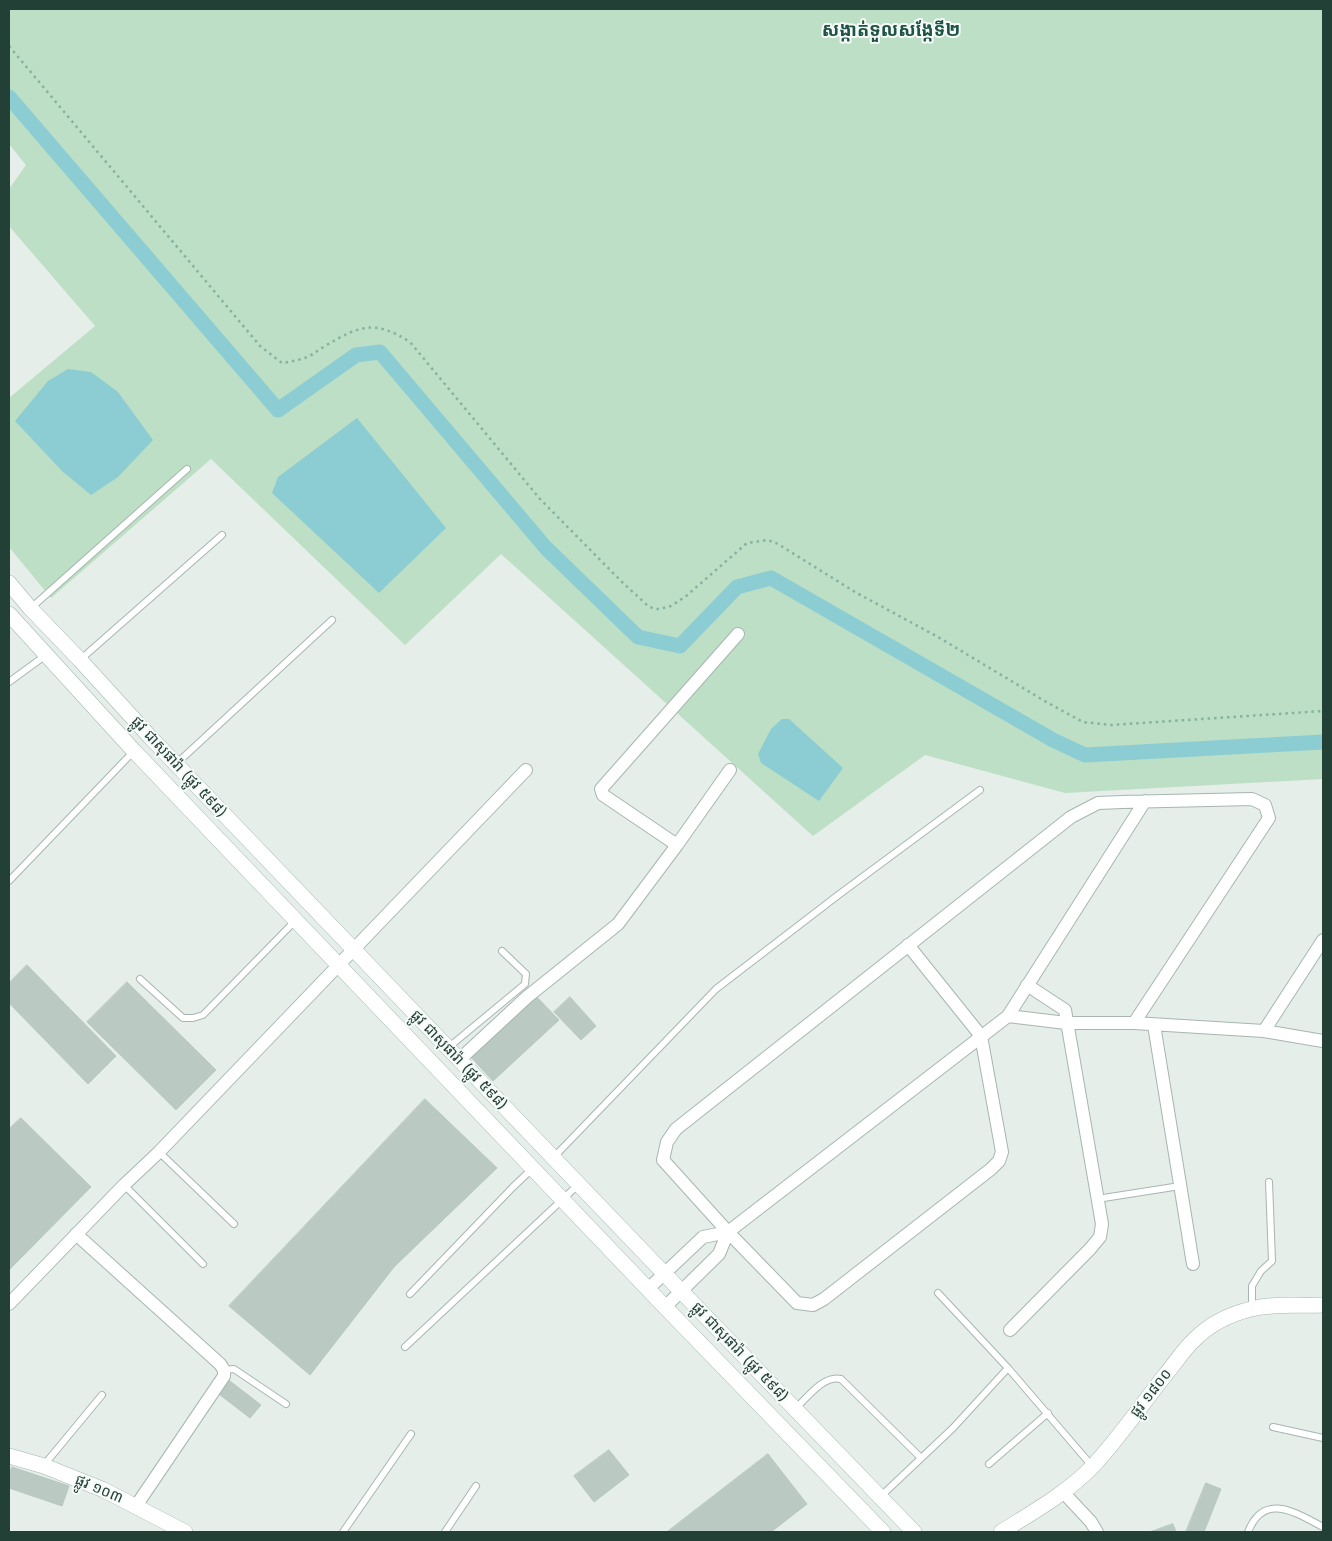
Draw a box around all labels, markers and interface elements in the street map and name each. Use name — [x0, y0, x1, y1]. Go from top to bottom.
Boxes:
district label: សង្កាត់ទួលសង្កែទី២ — [822, 20, 960, 42]
street label: ផ្លូវ ជាសុផារ៉ា (ផ្លូវ ៥៩៨) — [127, 713, 231, 821]
street label: ផ្លូវ ជាសុផារ៉ា (ផ្លូវ ៥៩៨) — [407, 1006, 511, 1114]
street label: ផ្លូវ ជាសុផារ៉ា (ផ្លូវ ៥៩៨) — [688, 1298, 792, 1406]
street label: ផ្លូវ ១៨០០ — [1126, 1365, 1176, 1421]
street label: ផ្លូវ ១០៣ — [72, 1471, 126, 1507]

